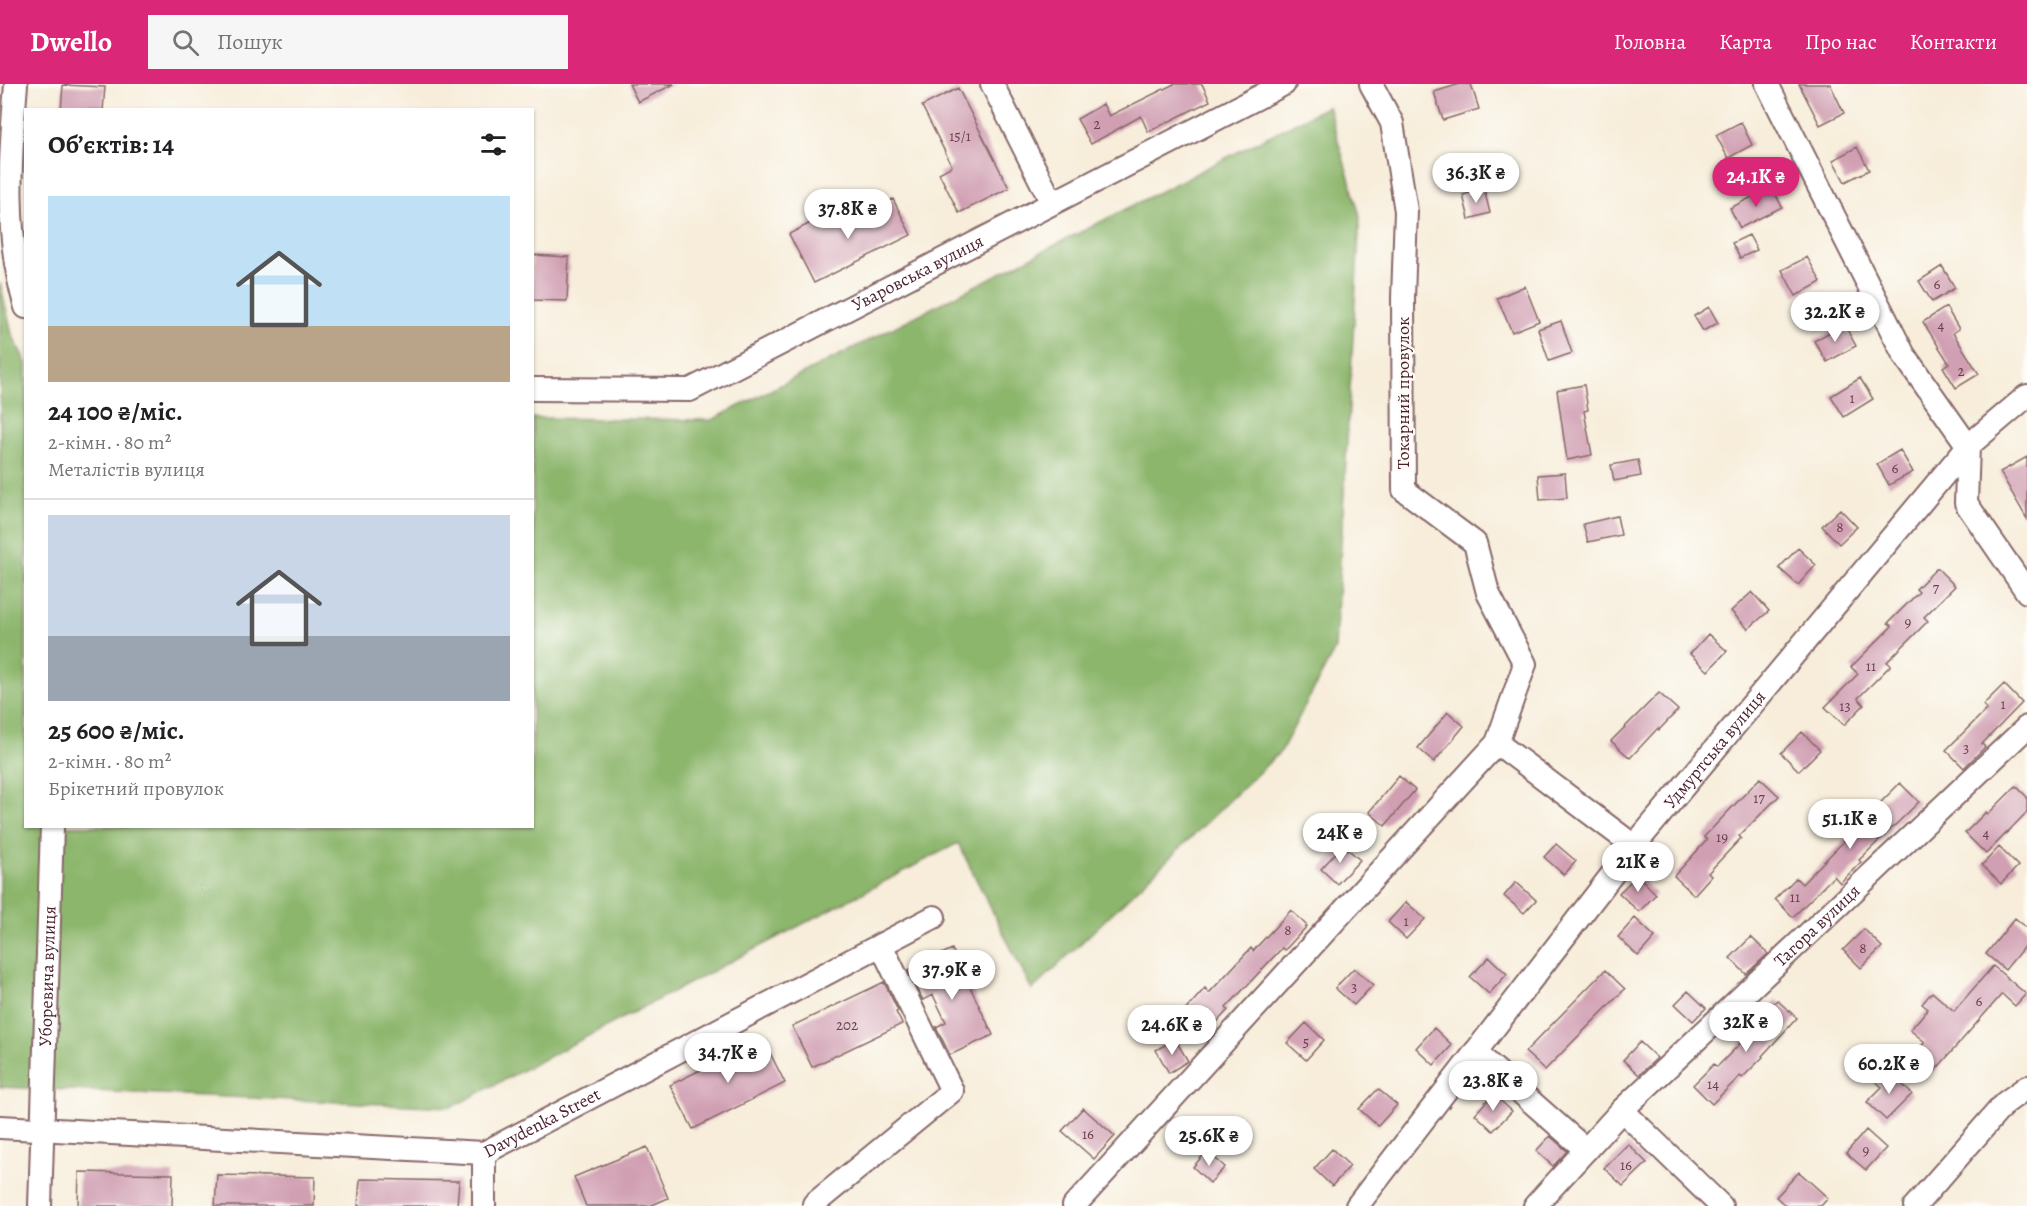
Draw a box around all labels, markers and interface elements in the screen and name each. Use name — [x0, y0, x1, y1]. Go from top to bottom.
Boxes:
search box — [148, 15, 568, 69]
text: Dwello — [30, 23, 112, 61]
icon: search — [169, 26, 202, 59]
text: Пошук — [217, 27, 283, 57]
text: Головна — [1614, 28, 1686, 56]
text: Карта — [1719, 28, 1772, 56]
text: Про нас — [1805, 28, 1877, 56]
text: Контакти — [1910, 28, 1997, 56]
house number: 2 — [1093, 114, 1101, 134]
house number: 15/1 — [949, 126, 971, 146]
text: Об’єктів: 14 — [48, 127, 174, 162]
icon: filters — [477, 128, 510, 161]
pin: 36.3K ₴ — [1421, 153, 1531, 204]
pin: 24.1K ₴ — [1701, 157, 1811, 208]
text: 36.3K ₴ — [1446, 159, 1506, 186]
text: 24.1K ₴ — [1726, 163, 1786, 190]
pin: 37.8K ₴ — [793, 189, 903, 240]
text: 37.8K ₴ — [818, 195, 878, 222]
street label: Уваровська вулиця — [848, 229, 988, 317]
icon: home — [225, 235, 333, 343]
house number: 6 — [1934, 274, 1941, 294]
pin: 32.2K ₴ — [1780, 292, 1890, 343]
text: 32.2K ₴ — [1805, 298, 1865, 325]
house number: 4 — [1938, 315, 1945, 335]
street label: Токарний провулок — [1391, 317, 1415, 469]
house number: 2 — [1957, 361, 1965, 381]
house number: 1 — [1849, 388, 1855, 408]
text: 24 100 ₴/міс. — [48, 394, 183, 429]
text: 2-кімн. · 80 m² — [48, 429, 171, 456]
text: Металістів вулиця — [48, 456, 205, 483]
house number: 6 — [1892, 458, 1899, 478]
house number: 8 — [1836, 517, 1844, 537]
icon: home — [225, 554, 333, 662]
house number: 7 — [1933, 578, 1940, 598]
house number: 9 — [1905, 612, 1912, 632]
house number: 11 — [1866, 656, 1876, 676]
street label: Удмуртська вулиця — [1658, 685, 1771, 814]
house number: 1 — [2000, 694, 2006, 714]
house number: 13 — [1839, 696, 1851, 716]
text: 25 600 ₴/міс. — [48, 713, 185, 748]
house number: 3 — [1963, 738, 1969, 758]
text: 2-кімн. · 80 m² — [48, 748, 171, 775]
text: Брiкетний провулок — [48, 775, 224, 802]
house number: 17 — [1753, 788, 1765, 808]
pin: 51.1K ₴ — [1795, 799, 1905, 850]
text: 51.1K ₴ — [1822, 805, 1878, 832]
pin: 24K ₴ — [1298, 813, 1382, 864]
text: 24K ₴ — [1317, 819, 1363, 846]
house number: 4 — [1983, 823, 1990, 843]
house number: 19 — [1716, 827, 1728, 847]
pin: 21K ₴ — [1596, 842, 1680, 893]
text: 21K ₴ — [1616, 848, 1660, 875]
street label: Тагора вулиця — [1769, 879, 1865, 972]
house number: 11 — [1790, 887, 1800, 907]
street label: Уборевича вулиця — [33, 905, 61, 1047]
house number: 1 — [1403, 911, 1409, 931]
house number: 8 — [1284, 920, 1292, 940]
house number: 8 — [1859, 938, 1867, 958]
pin: 37.9K ₴ — [897, 950, 1007, 1001]
text: 37.9K ₴ — [922, 956, 982, 983]
house number: 3 — [1351, 977, 1357, 997]
house number: 6 — [1976, 991, 1983, 1011]
pin: 32K ₴ — [1704, 1002, 1788, 1053]
pin: 24.6K ₴ — [1117, 1005, 1227, 1056]
text: 32K ₴ — [1723, 1008, 1769, 1035]
text: 24.6K ₴ — [1141, 1011, 1203, 1038]
house number: 202 — [836, 1015, 858, 1035]
house number: 5 — [1303, 1032, 1309, 1052]
pin: 34.7K ₴ — [673, 1033, 783, 1084]
text: 34.7K ₴ — [698, 1039, 758, 1066]
pin: 60.2K ₴ — [1834, 1044, 1944, 1095]
text: 60.2K ₴ — [1858, 1050, 1920, 1077]
pin: 23.8K ₴ — [1438, 1061, 1548, 1112]
text: 23.8K ₴ — [1463, 1067, 1523, 1094]
house number: 14 — [1707, 1074, 1719, 1094]
street label: Davydenka Street — [479, 1082, 605, 1163]
pin: 25.6K ₴ — [1154, 1116, 1264, 1167]
text: 25.6K ₴ — [1179, 1122, 1239, 1149]
house number: 16 — [1082, 1124, 1094, 1144]
house number: 9 — [1863, 1140, 1870, 1160]
house number: 16 — [1620, 1155, 1632, 1175]

